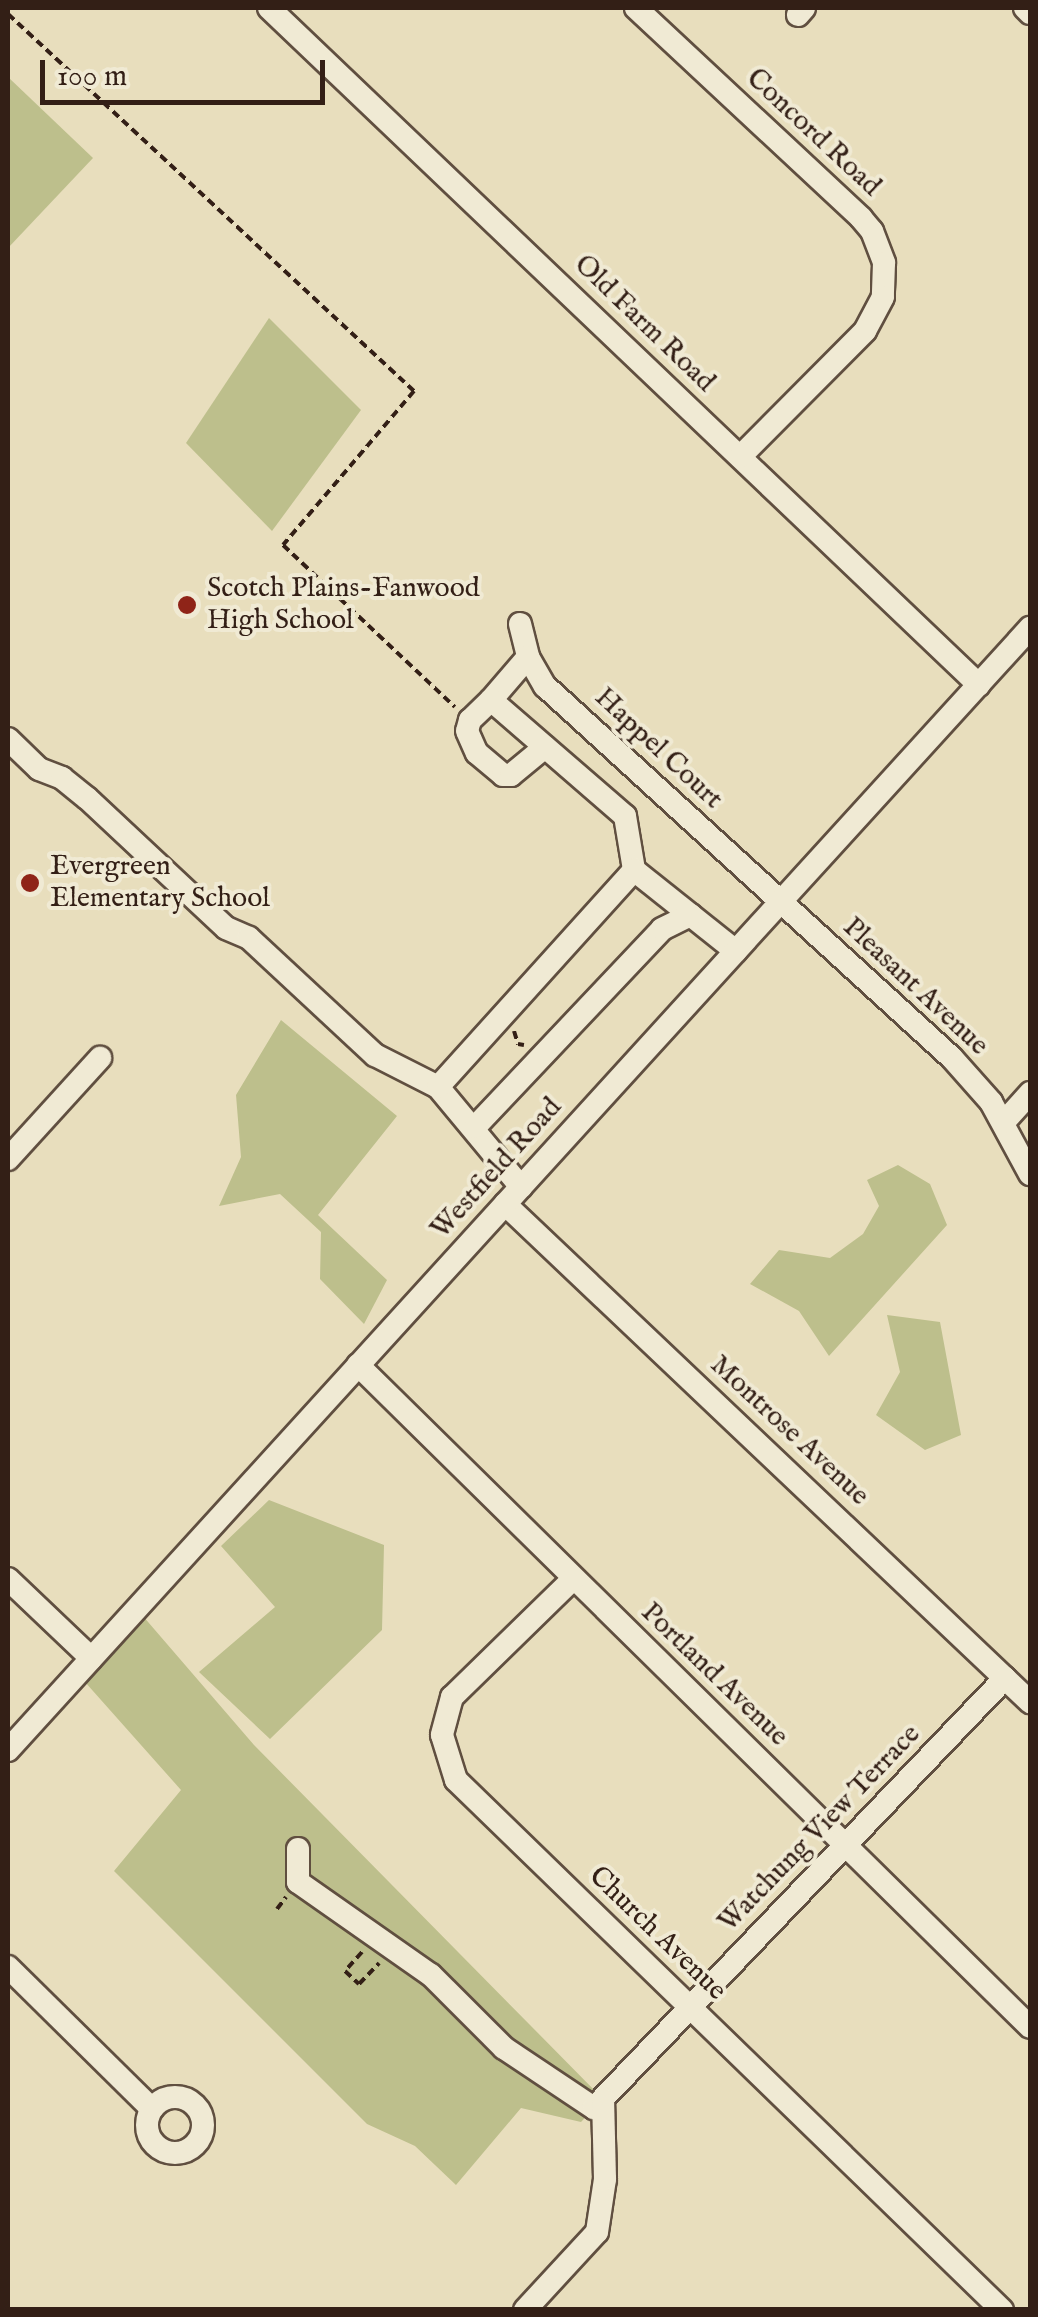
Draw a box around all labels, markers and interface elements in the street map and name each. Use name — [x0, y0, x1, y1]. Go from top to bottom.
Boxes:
scale bar — [45, 40, 330, 102]
text: 100 m — [57, 58, 127, 96]
street label: Concord Road — [739, 62, 887, 204]
street label: Old Farm Road — [567, 249, 721, 399]
place label: Scotch Plains-Fanwood High School — [207, 572, 480, 638]
marker: Scotch Plains-Fanwood High School — [176, 594, 198, 616]
street label: Happel Court — [587, 681, 729, 817]
place label: Evergreen Elementary School — [50, 850, 270, 916]
marker: Evergreen Elementary School — [19, 872, 41, 894]
street label: Pleasant Avenue — [835, 911, 995, 1063]
street label: Westfield Road — [425, 1091, 569, 1247]
street label: Montrose Avenue — [703, 1349, 875, 1513]
street label: Portland Avenue — [633, 1596, 795, 1754]
street label: Watchung View Terrace — [712, 1718, 928, 1940]
street label: Church Avenue — [581, 1860, 733, 2008]

